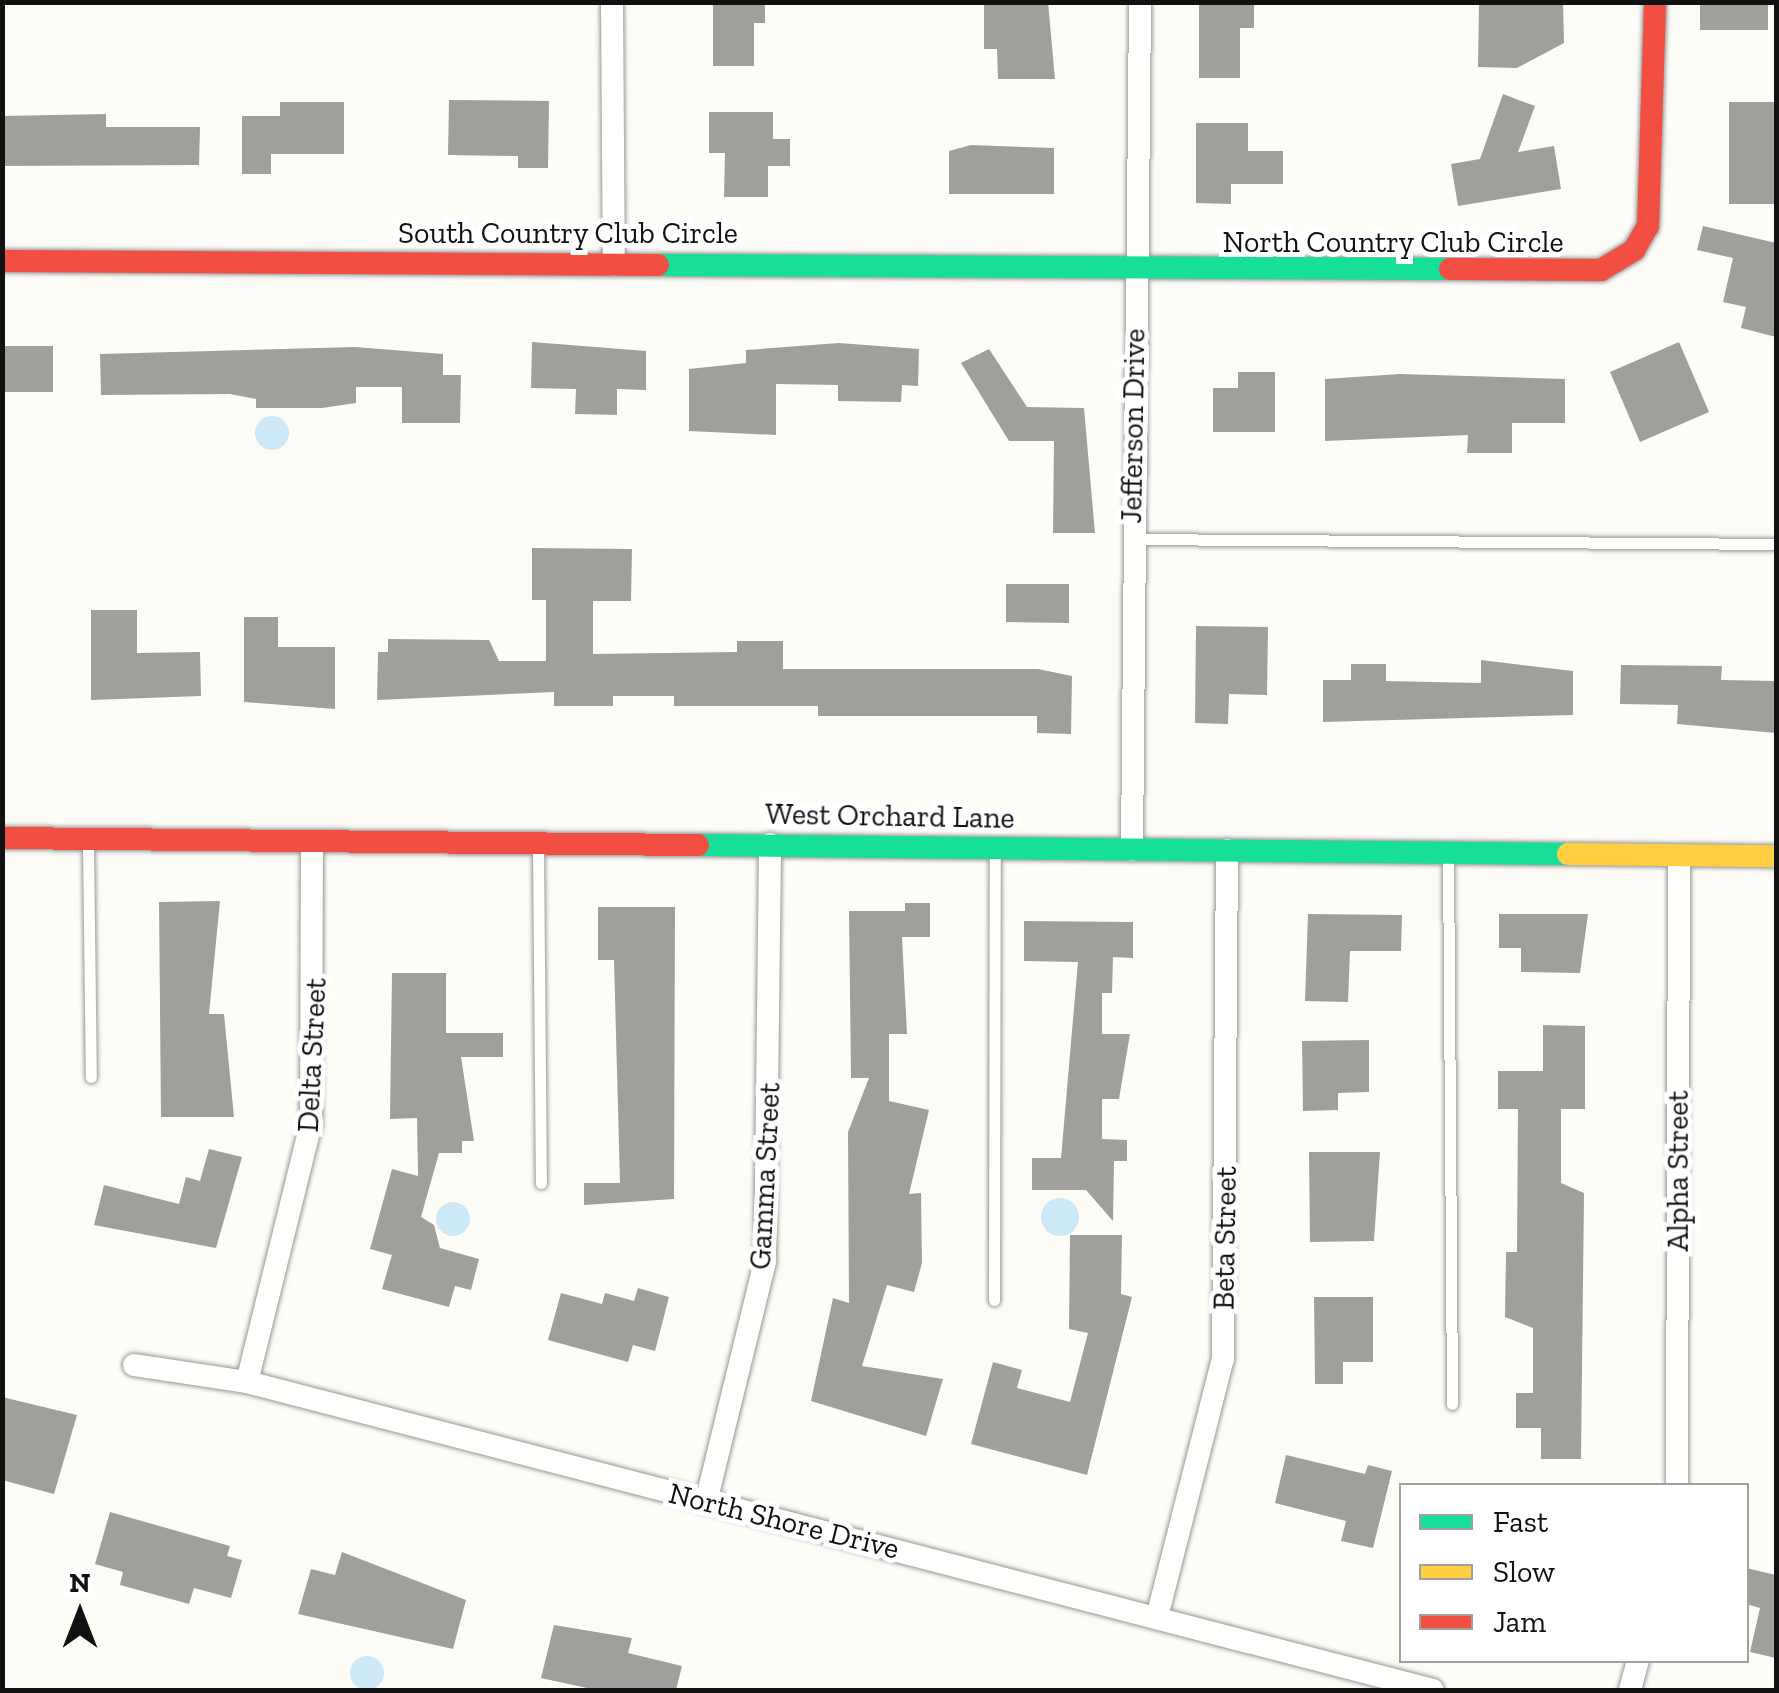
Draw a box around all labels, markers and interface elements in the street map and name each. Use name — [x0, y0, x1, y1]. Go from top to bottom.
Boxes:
street label: South Country Club Circle — [398, 215, 738, 251]
street label: North Country Club Circle — [1222, 224, 1564, 260]
street label: Jefferson Drive — [1113, 328, 1153, 524]
street label: West Orchard Lane — [765, 796, 1015, 836]
street label: Delta Street — [290, 977, 334, 1133]
street label: Gamma Street — [742, 1082, 788, 1270]
street label: Alpha Street — [1660, 1090, 1696, 1252]
street label: Beta Street — [1206, 1166, 1244, 1310]
street label: North Shore Drive — [665, 1475, 903, 1567]
legend — [1399, 1483, 1749, 1663]
text: Fast — [1493, 1504, 1548, 1540]
text: Slow — [1493, 1554, 1555, 1590]
north arrow — [30, 1563, 130, 1663]
text: N — [69, 1566, 91, 1599]
text: Jam — [1493, 1604, 1546, 1640]

